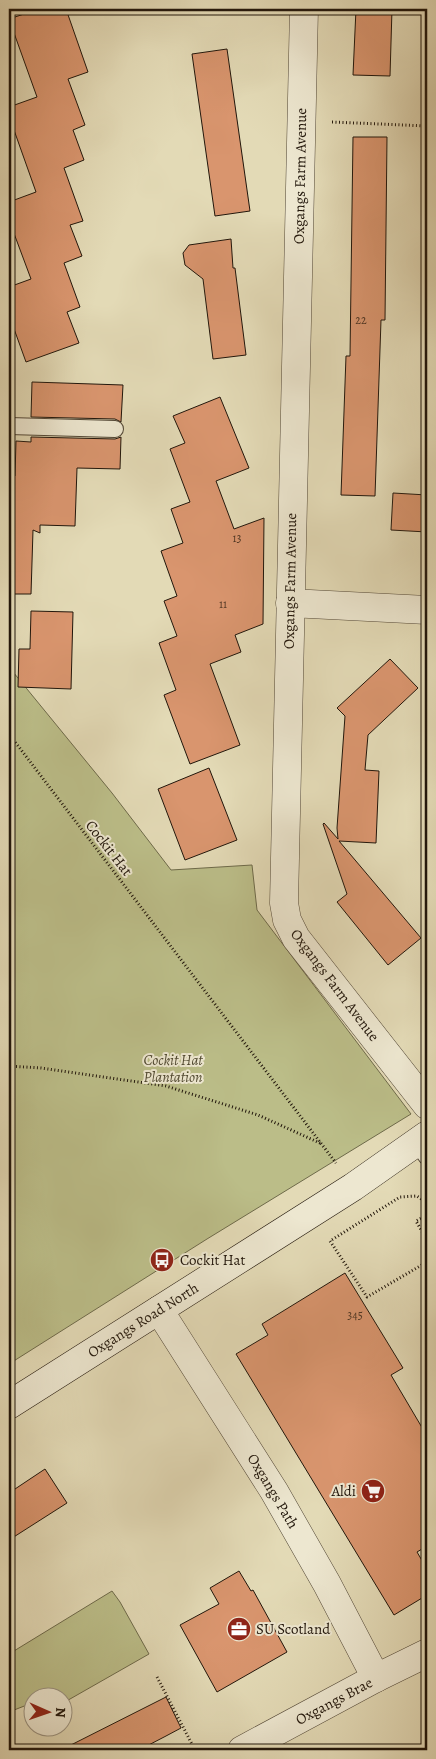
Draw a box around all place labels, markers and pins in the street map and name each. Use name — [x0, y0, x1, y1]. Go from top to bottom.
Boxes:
bus stop icon: Cockit Hat — [149, 1247, 175, 1273]
place label: Cockit Hat — [180, 1250, 246, 1270]
supermarket icon: Aldi — [360, 1478, 386, 1504]
place label: Aldi — [331, 1481, 356, 1501]
office icon: SU Scotland — [226, 1616, 252, 1642]
place label: SU Scotland — [256, 1619, 331, 1639]

